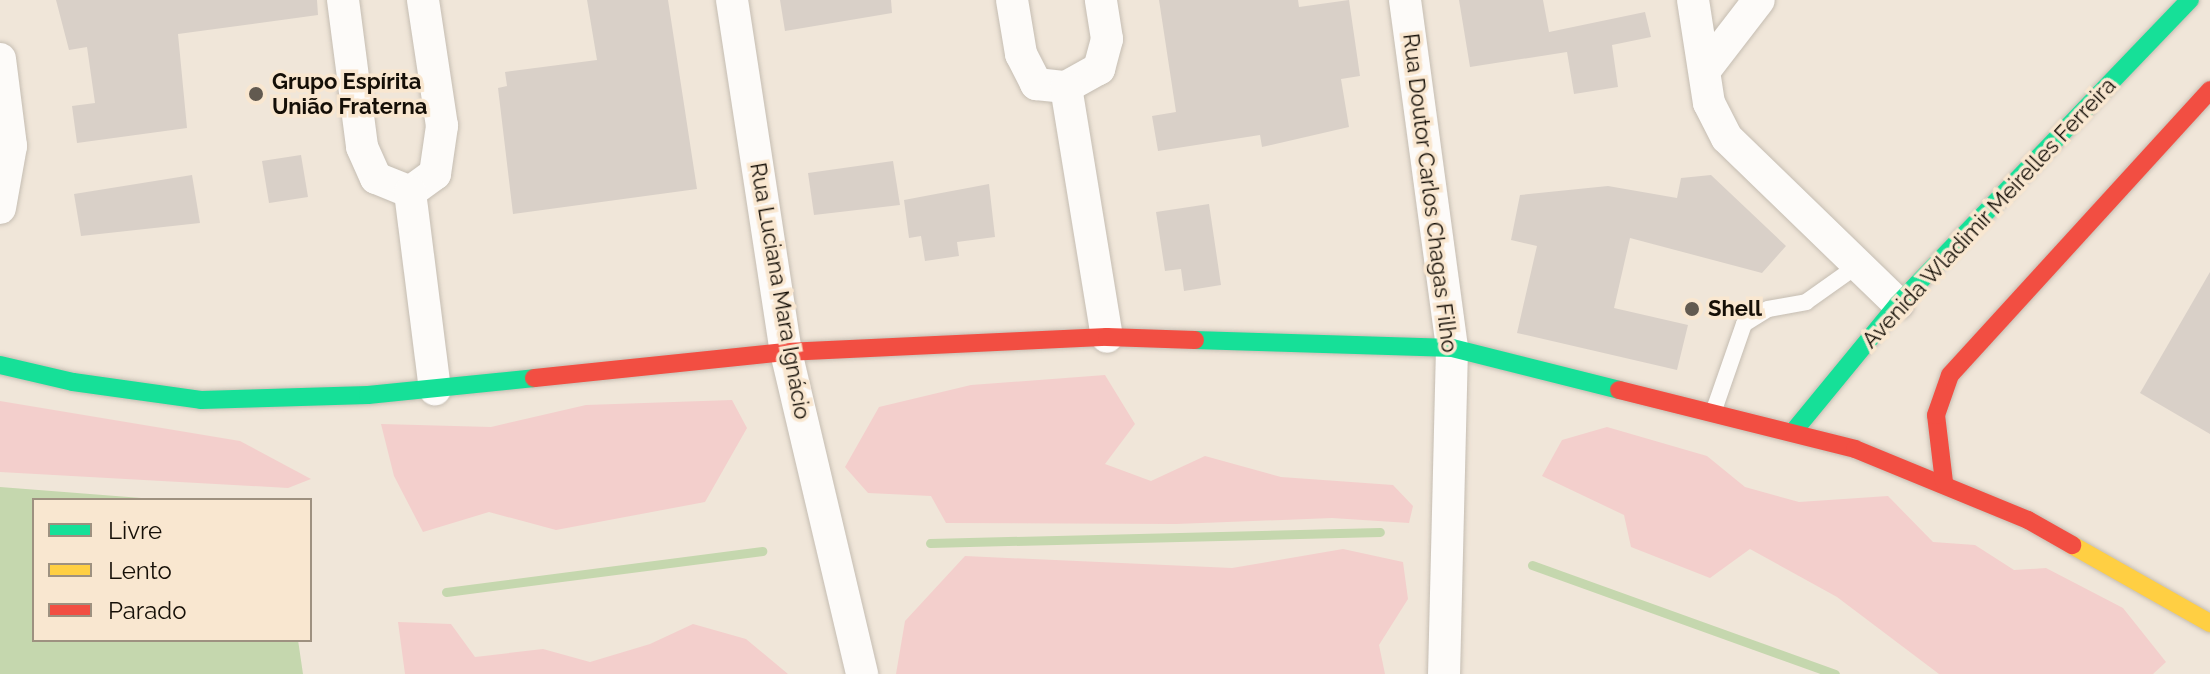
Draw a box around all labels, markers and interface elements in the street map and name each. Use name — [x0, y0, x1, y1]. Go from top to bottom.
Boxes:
street label: Rua Doutor Carlos Chagas Filho — [1397, 32, 1463, 354]
place label: Grupo Espírita União Fraterna — [272, 68, 427, 120]
street label: Avenida Wladimir Meirelles Ferreira — [1856, 72, 2122, 354]
marker: Grupo Espírita União Fraterna — [247, 85, 265, 103]
street label: Rua Luciana Mara Ignácio — [744, 161, 816, 421]
place label: Shell — [1708, 296, 1762, 322]
marker: Shell — [1683, 300, 1701, 318]
legend — [32, 498, 312, 642]
text: Livre — [108, 516, 162, 545]
text: Lento — [108, 556, 172, 585]
text: Parado — [108, 596, 187, 625]

